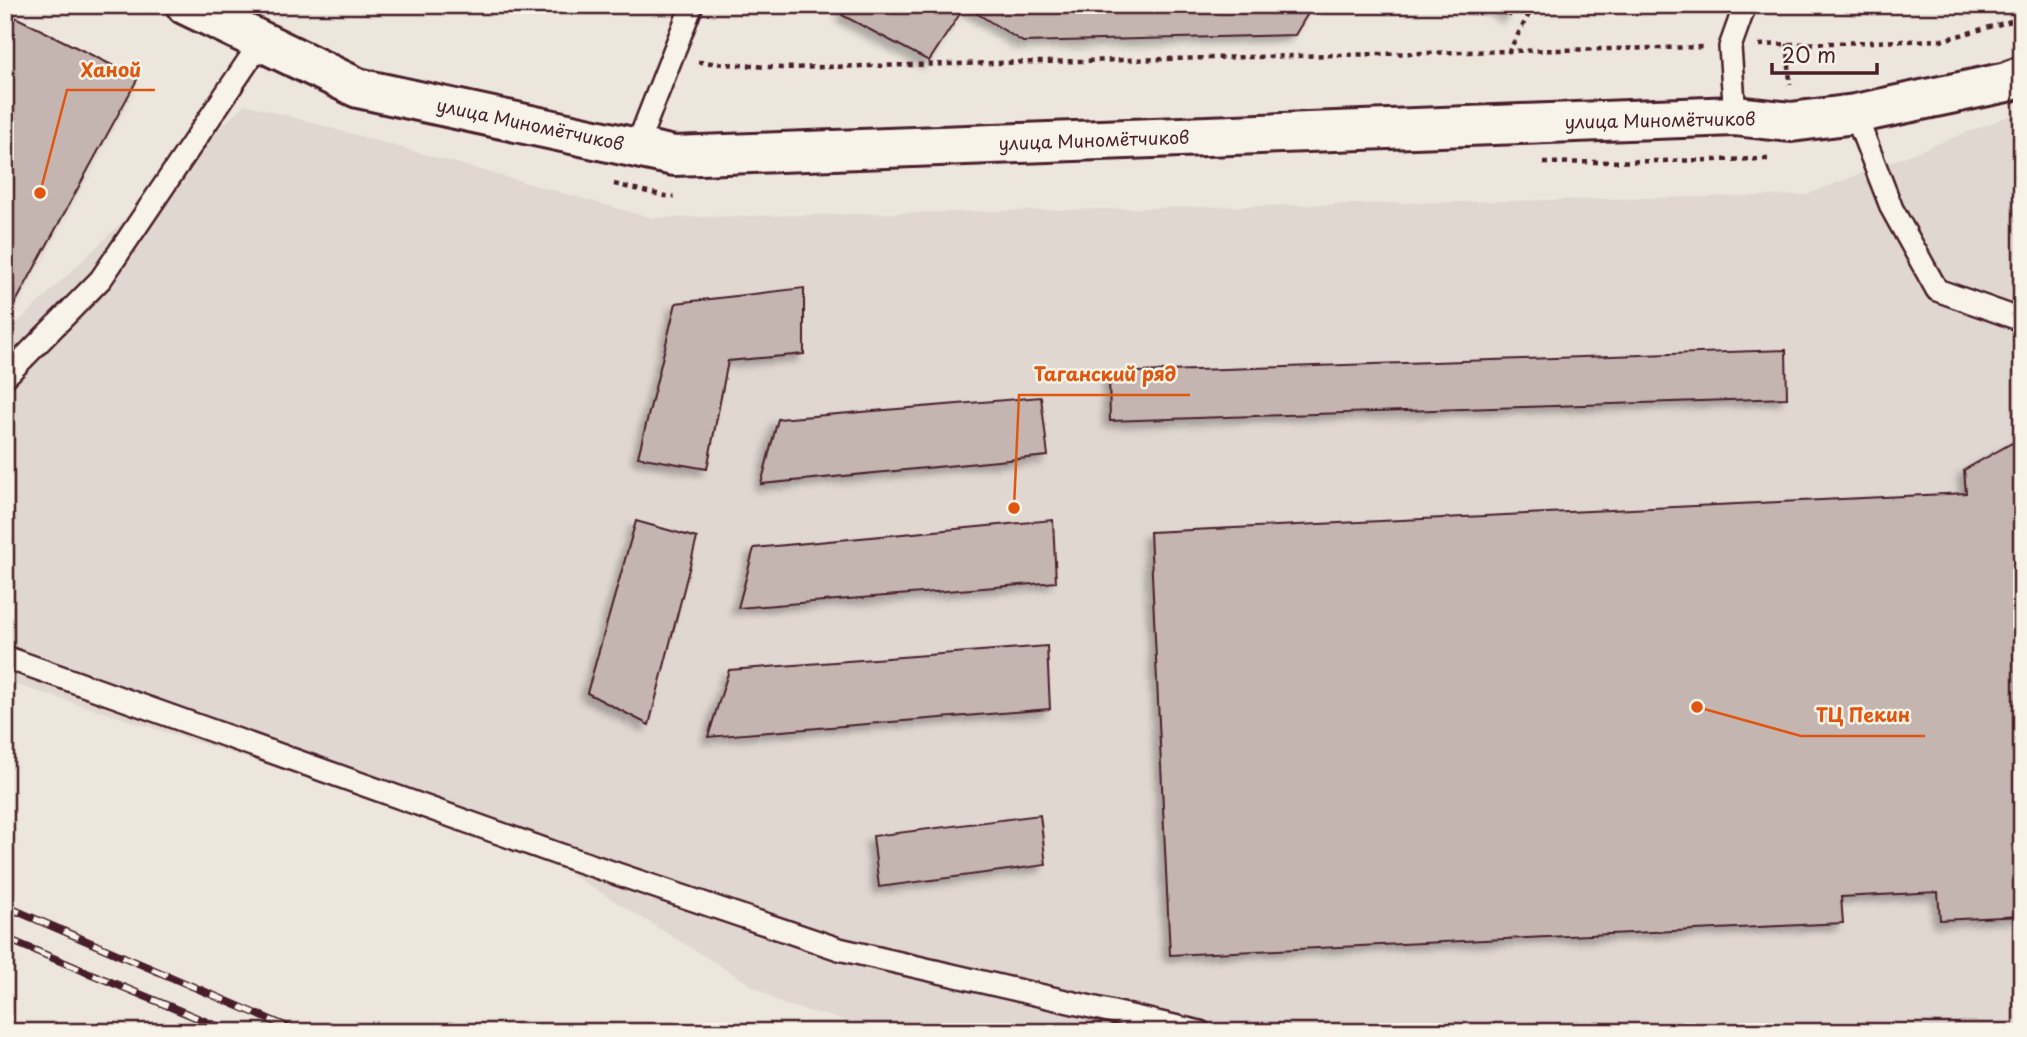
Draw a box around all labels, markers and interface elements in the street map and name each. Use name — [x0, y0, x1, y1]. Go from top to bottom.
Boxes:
scale bar — [1772, 32, 1876, 76]
text: 20 m — [1782, 38, 1836, 70]
callout: Ханой — [67, 50, 155, 90]
text: Ханой — [81, 55, 141, 83]
street label: улица Миномётчиков — [434, 90, 626, 157]
street label: улица Миномётчиков — [1564, 104, 1756, 135]
street label: улица Миномётчиков — [998, 123, 1190, 156]
callout: Таганский ряд — [1019, 355, 1190, 395]
text: Таганский ряд — [1034, 359, 1176, 387]
callout: ТЦ Пекин — [1801, 696, 1925, 736]
text: ТЦ Пекин — [1816, 700, 1910, 728]

